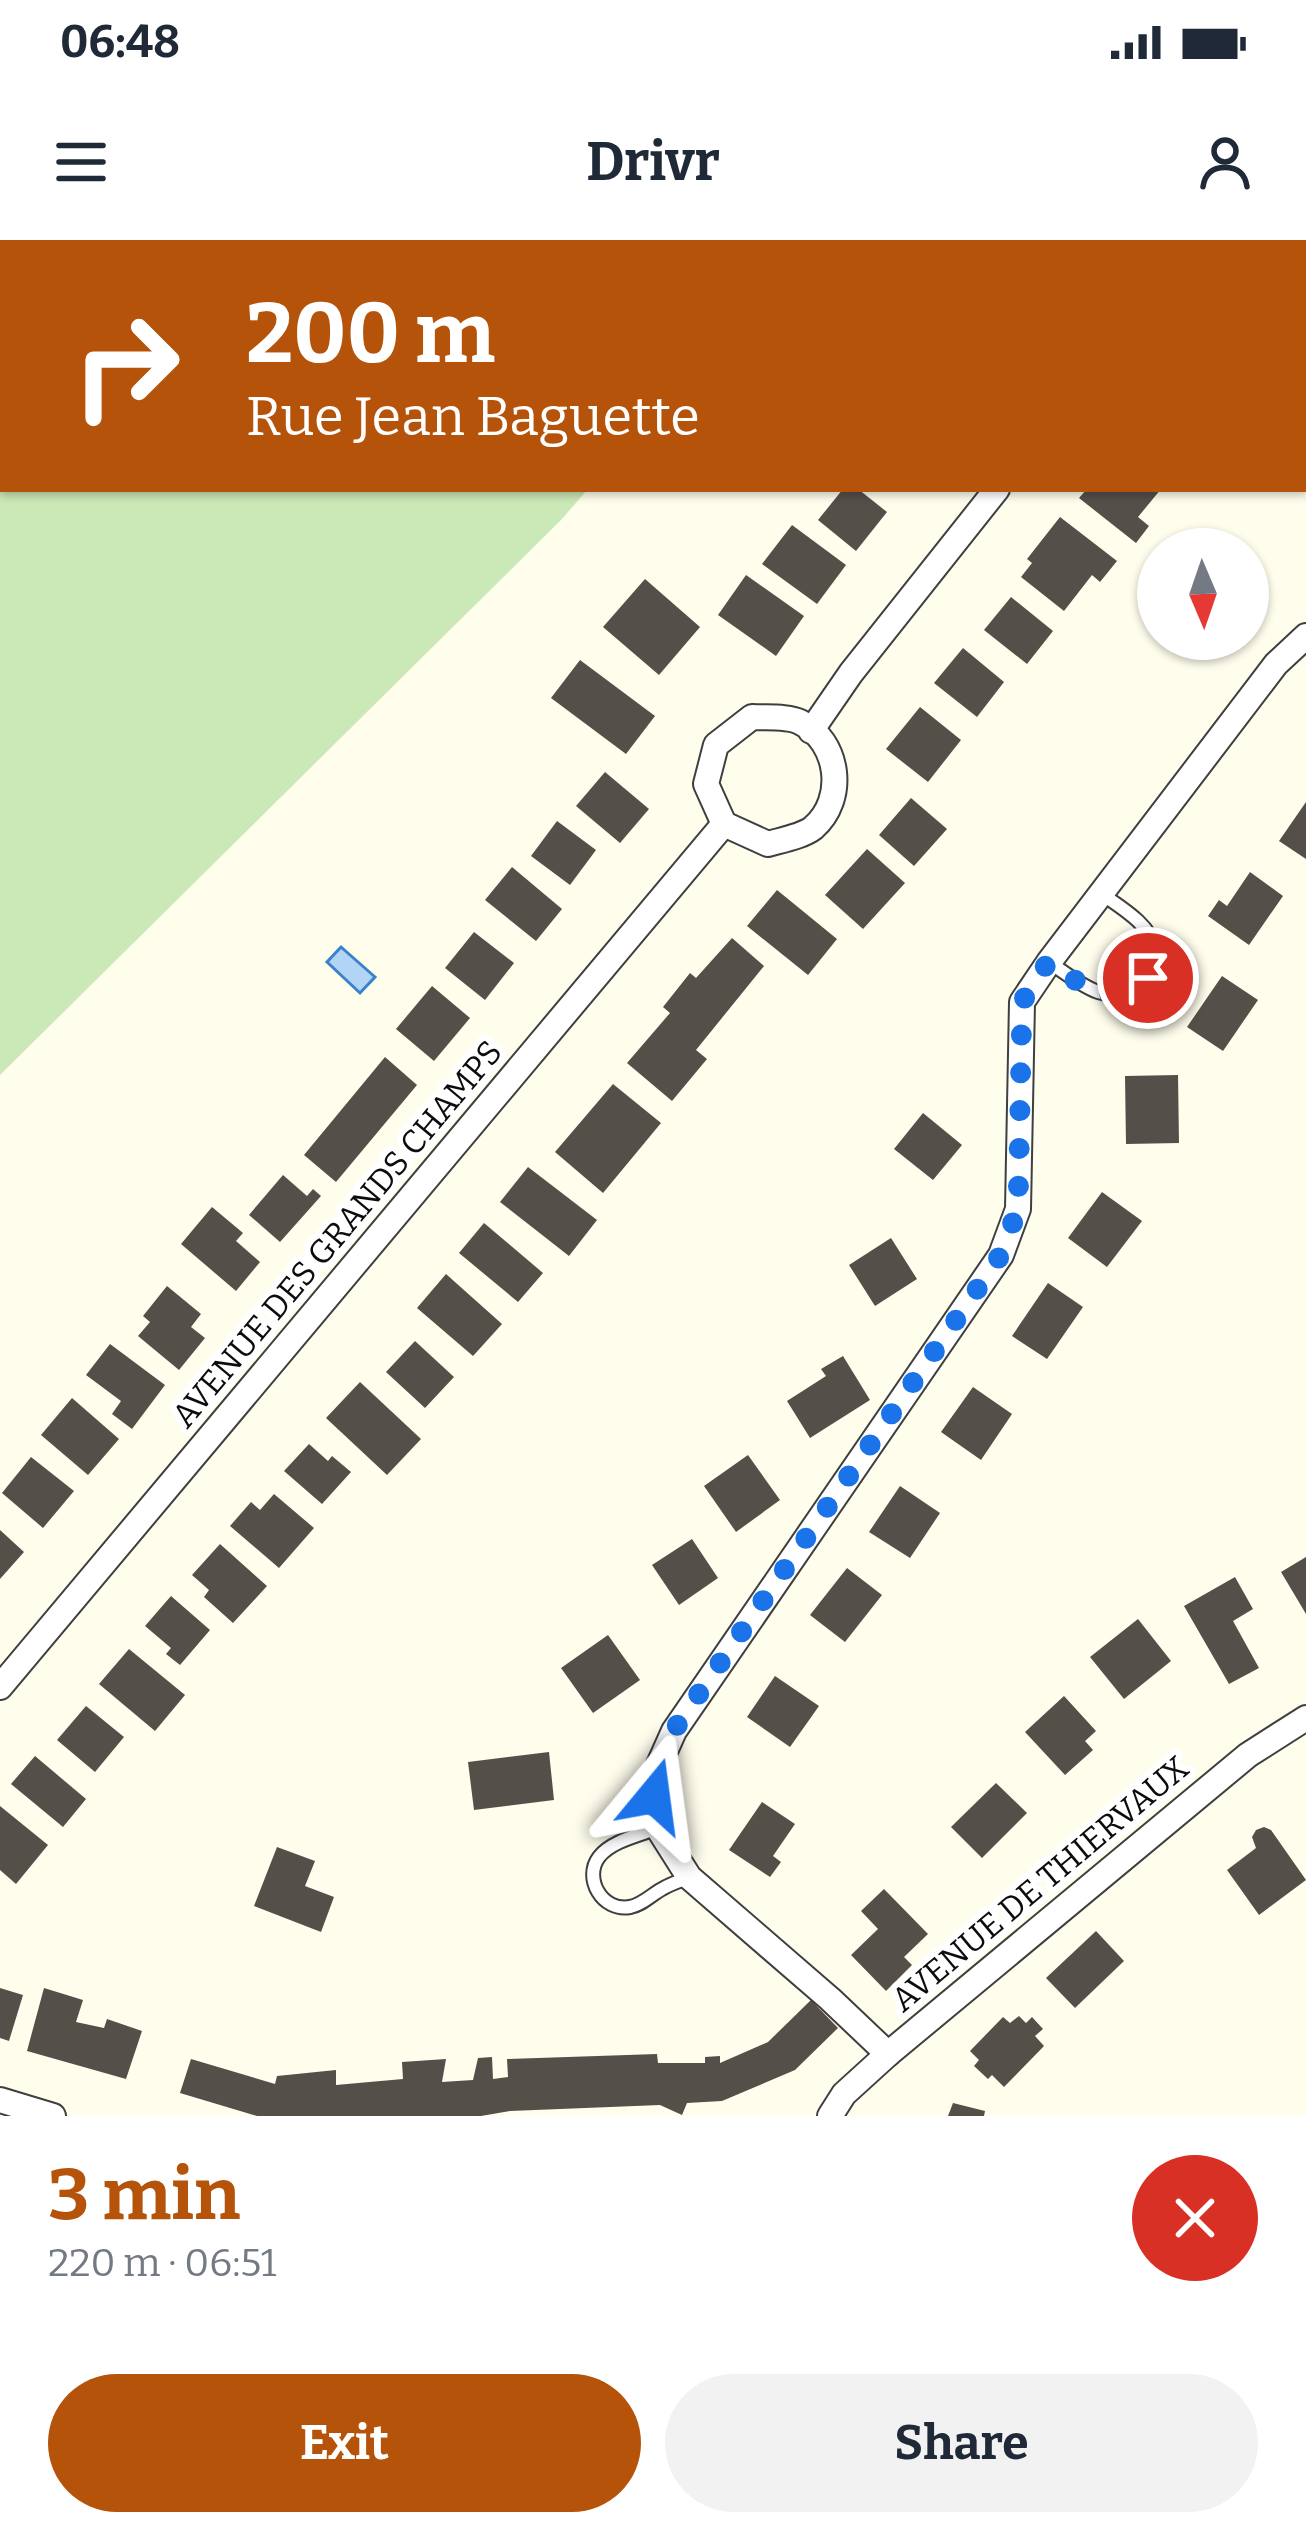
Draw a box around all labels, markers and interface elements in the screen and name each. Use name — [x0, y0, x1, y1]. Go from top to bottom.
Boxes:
text: 06:48 — [60, 15, 180, 69]
icon: menu — [48, 129, 114, 195]
icon: person — [1192, 129, 1258, 195]
text: Drivr — [586, 130, 720, 194]
text: 200 m — [246, 283, 495, 384]
icon: right — [48, 288, 204, 444]
text: Rue Jean Baguette — [246, 385, 700, 449]
north arrow — [1137, 528, 1269, 660]
map controls — [1137, 528, 1269, 660]
pin — [1097, 927, 1199, 1029]
icon: arrive — [1115, 945, 1181, 1011]
street label: AVENUE DES GRANDS CHAMPS — [163, 1033, 511, 1435]
position arrow — [591, 1733, 717, 1859]
street label: AVENUE DE THIERVAUX — [883, 1748, 1197, 2020]
text: 3 min — [48, 2152, 240, 2238]
button: close — [1132, 2155, 1258, 2281]
text: 220 m · 06:51 — [48, 2240, 277, 2286]
button: Exit — [48, 2374, 641, 2512]
button: Share — [665, 2374, 1258, 2512]

